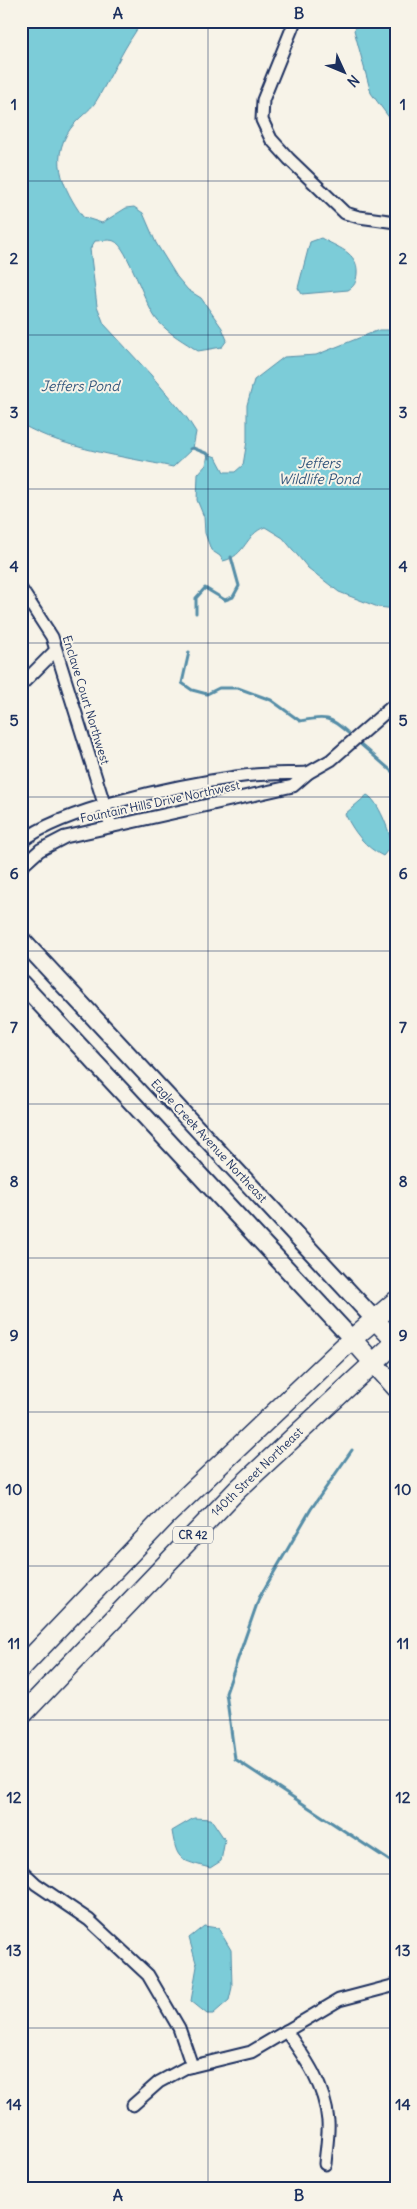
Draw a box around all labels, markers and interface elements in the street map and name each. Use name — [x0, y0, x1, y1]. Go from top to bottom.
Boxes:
text: A — [113, 3, 123, 23]
text: B — [294, 3, 305, 23]
north arrow — [320, 48, 370, 98]
text: N — [344, 71, 363, 91]
text: 1 — [11, 94, 17, 114]
text: 1 — [400, 94, 406, 114]
text: 2 — [10, 248, 19, 268]
text: 2 — [399, 248, 408, 268]
water label: Jeffers Pond — [41, 377, 121, 395]
text: 3 — [9, 402, 19, 422]
text: 3 — [398, 402, 408, 422]
water label: Jeffers Wildlife Pond — [279, 454, 361, 488]
text: 4 — [9, 556, 19, 576]
text: 4 — [398, 556, 408, 576]
street label: Enclave Court Northwest — [60, 634, 113, 766]
text: 5 — [9, 710, 19, 730]
text: 5 — [398, 710, 408, 730]
street label: Fountain Hills Drive Northwest — [79, 777, 241, 826]
text: 6 — [9, 863, 19, 883]
text: 6 — [398, 863, 408, 883]
text: 7 — [10, 1017, 18, 1037]
text: 7 — [399, 1017, 407, 1037]
street label: Eagle Creek Avenue Northeast — [148, 1076, 271, 1206]
text: 8 — [9, 1171, 19, 1191]
text: 8 — [398, 1171, 408, 1191]
text: 9 — [9, 1325, 19, 1345]
text: 9 — [398, 1325, 408, 1345]
street label: 140th Street Northeast — [208, 1424, 306, 1519]
text: 10 — [6, 1479, 22, 1499]
text: 10 — [395, 1479, 411, 1499]
road number: CR 42 — [173, 1526, 213, 1544]
text: 11 — [8, 1633, 20, 1653]
text: 11 — [397, 1633, 409, 1653]
text: 12 — [6, 1787, 22, 1807]
text: 12 — [395, 1787, 411, 1807]
text: 13 — [6, 1940, 22, 1960]
text: 13 — [395, 1940, 411, 1960]
text: 14 — [6, 2094, 22, 2114]
text: 14 — [395, 2094, 411, 2114]
text: A — [113, 2185, 123, 2205]
text: B — [294, 2185, 305, 2205]

